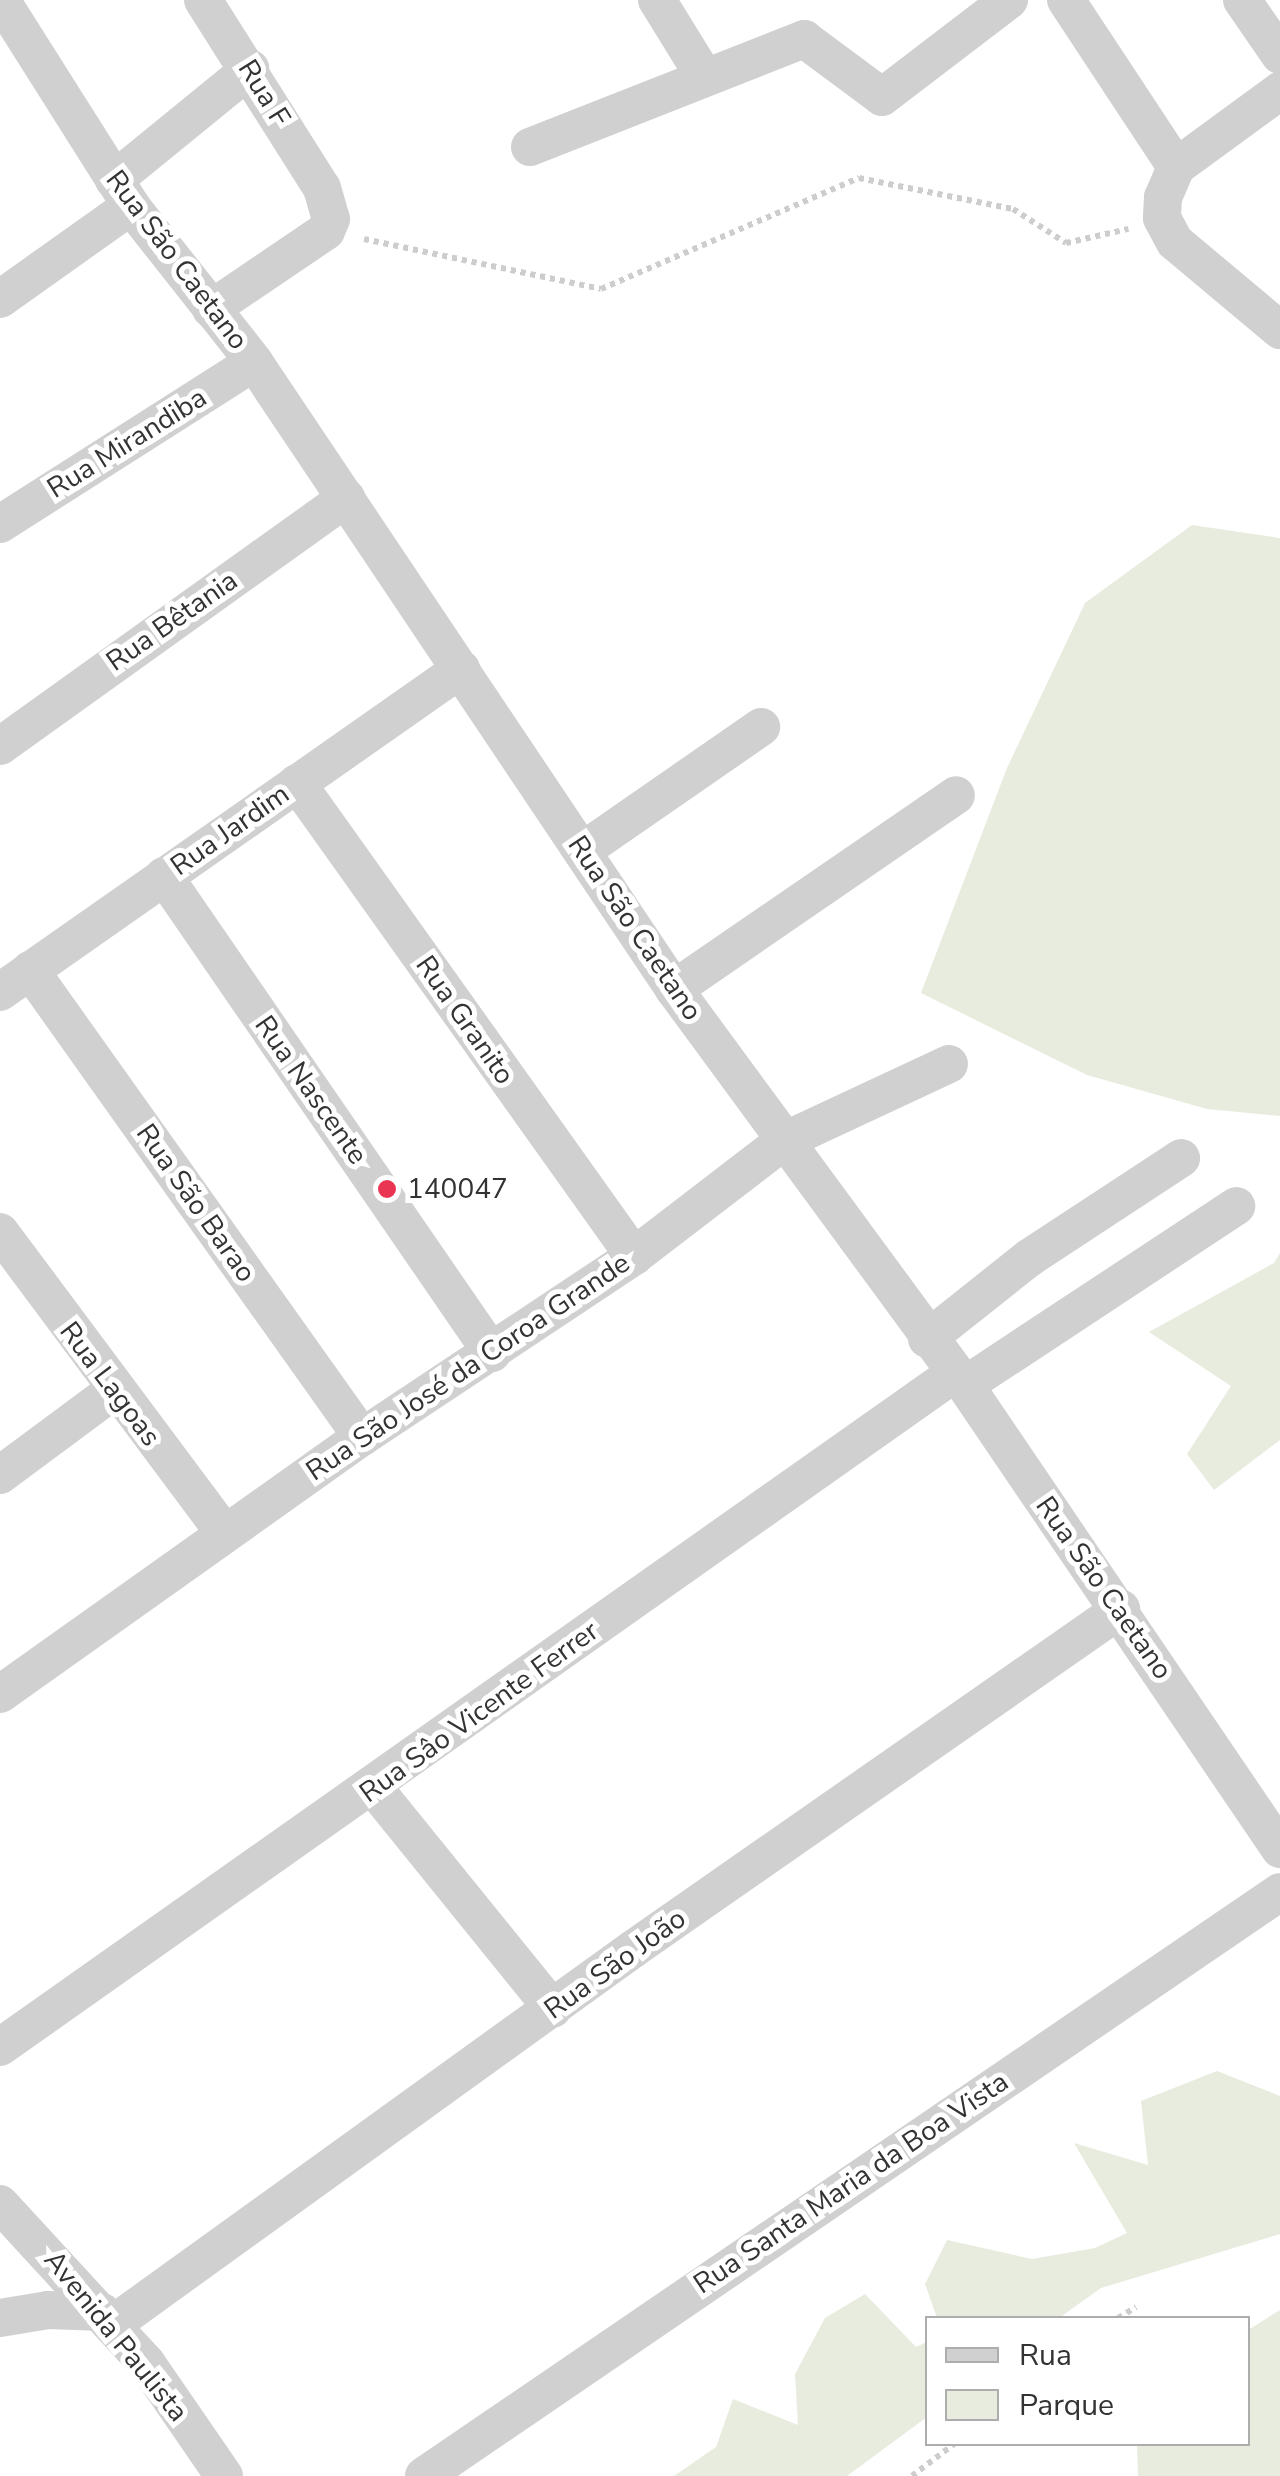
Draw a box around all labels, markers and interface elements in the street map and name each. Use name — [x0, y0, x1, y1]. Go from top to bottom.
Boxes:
street label: Rua F — [231, 54, 297, 132]
street label: Rua São Caetano — [99, 164, 255, 356]
street label: Rua Mirandiba — [41, 381, 213, 505]
street label: Rua Bêtania — [100, 564, 244, 678]
street label: Rua Jardim — [164, 777, 296, 883]
street label: Rua São Caetano — [561, 829, 709, 1027]
street label: Rua Granito — [408, 949, 522, 1091]
street label: Rua Nascente — [247, 1009, 375, 1171]
street label: Rua São Barao — [129, 1117, 263, 1289]
place label: 140047 — [407, 1172, 508, 1206]
marker: 140047 — [376, 1178, 398, 1200]
street label: Rua São José da Coroa Grande — [300, 1246, 636, 1488]
street label: Rua Lagoas — [52, 1315, 168, 1453]
street label: Rua São Caetano — [1028, 1490, 1180, 1686]
street label: Rua Sâo Vicente Ferrer — [353, 1614, 605, 1810]
street label: Rua São João — [538, 1902, 692, 2026]
street label: Rua Santa Maria da Boa Vista — [687, 2065, 1015, 2301]
street label: Avenida Paulista — [37, 2244, 195, 2428]
legend — [925, 2316, 1250, 2446]
text: Rua — [1019, 2335, 1072, 2376]
text: Parque — [1019, 2385, 1114, 2426]

